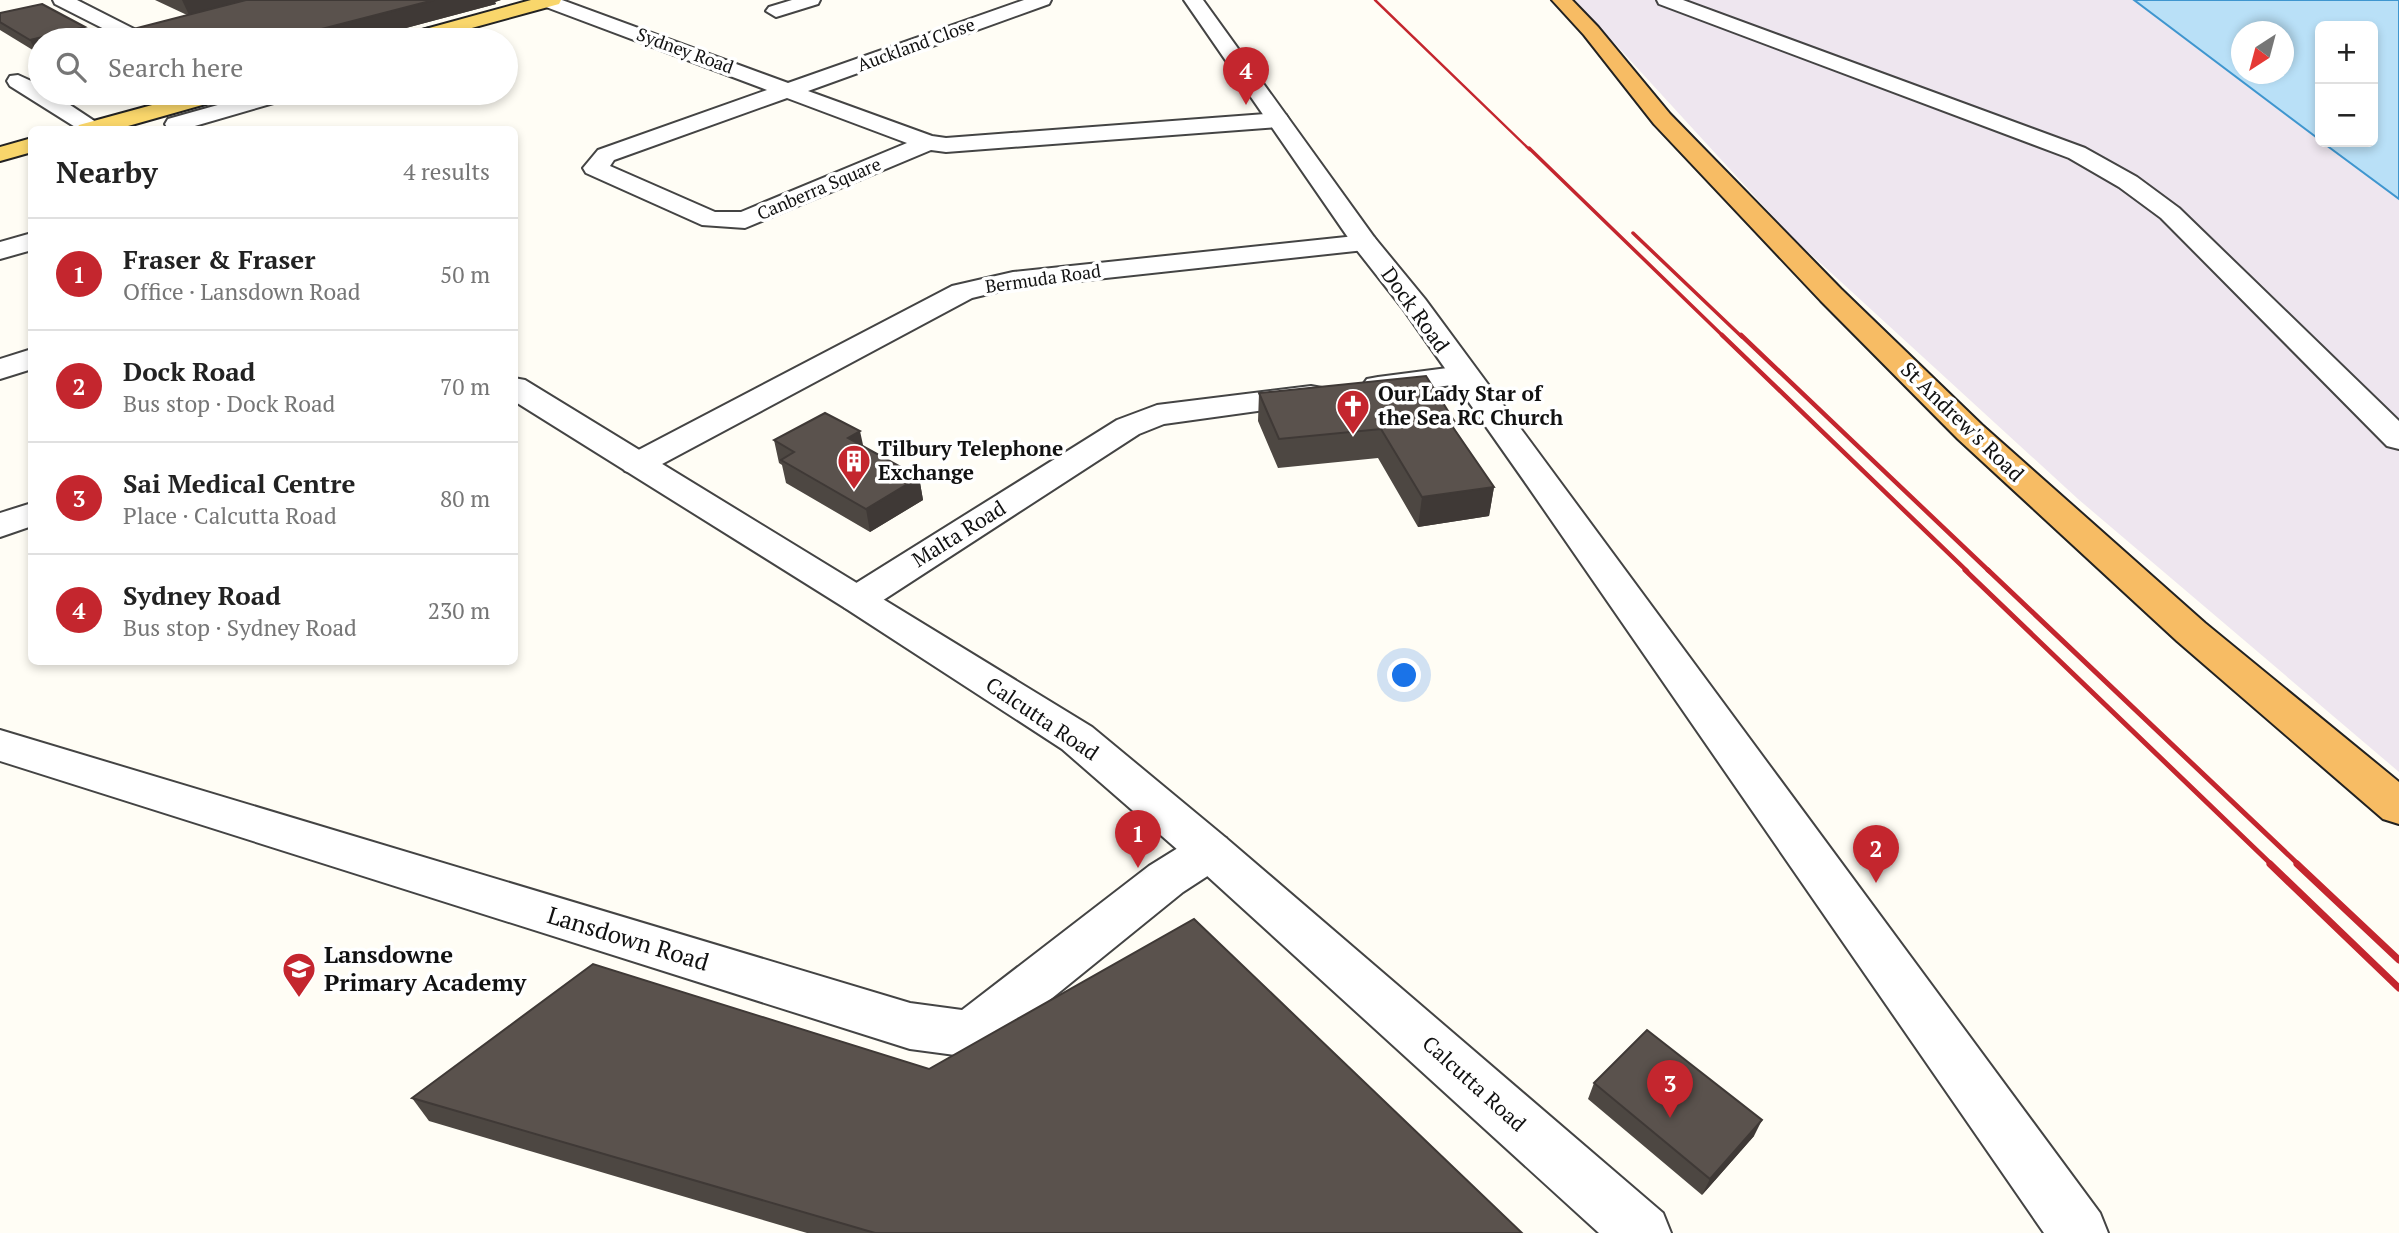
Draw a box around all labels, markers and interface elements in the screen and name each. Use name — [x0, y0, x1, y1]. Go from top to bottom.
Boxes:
street label: Auckland Close — [853, 12, 978, 76]
street label: Sydney Road — [633, 21, 737, 79]
north arrow — [2231, 21, 2294, 84]
map controls — [2315, 21, 2378, 147]
button: + — [2315, 21, 2378, 84]
search box — [28, 28, 518, 105]
pin: 4 — [1223, 47, 1269, 105]
icon: search — [52, 48, 90, 86]
text: Search here — [108, 50, 243, 84]
button: − — [2315, 84, 2378, 147]
street label: Canberra Square — [753, 151, 884, 225]
text: Nearby — [56, 152, 158, 192]
text: 4 results — [403, 156, 490, 187]
text: Fraser & Fraser — [123, 242, 315, 276]
street label: Bermuda Road — [983, 258, 1102, 298]
text: 1 — [73, 259, 86, 290]
text: 50 m — [440, 259, 490, 290]
street label: Dock Road — [1375, 261, 1456, 358]
text: Office · Lansdown Road — [123, 276, 361, 307]
text: Dock Road — [123, 354, 255, 388]
street label: St Andrew's Road — [1895, 355, 2031, 488]
text: 2 — [73, 371, 86, 402]
text: 70 m — [440, 371, 490, 402]
place label: Our Lady Star of the Sea RC Church — [1378, 379, 1564, 431]
church icon: Our Lady Star of the Sea RC Church — [1334, 387, 1372, 436]
text: Bus stop · Dock Road — [123, 388, 335, 419]
place label: Tilbury Telephone Exchange — [878, 434, 1063, 486]
building icon: Tilbury Telephone Exchange — [835, 442, 873, 491]
text: Sai Medical Centre — [123, 466, 355, 500]
text: 3 — [73, 483, 86, 514]
text: 80 m — [440, 483, 490, 514]
street label: Malta Road — [906, 493, 1011, 573]
text: Place · Calcutta Road — [123, 500, 337, 531]
text: Sydney Road — [123, 578, 281, 612]
text: 4 — [73, 595, 86, 626]
text: 230 m — [428, 595, 490, 626]
text: Bus stop · Sydney Road — [123, 612, 357, 643]
your location — [1387, 658, 1421, 692]
street label: Calcutta Road — [981, 670, 1105, 766]
pin: 1 — [1115, 810, 1161, 868]
pin: 2 — [1853, 825, 1899, 883]
street label: Lansdown Road — [544, 898, 713, 978]
place label: Lansdowne Primary Academy — [324, 938, 528, 998]
school or university icon: Lansdowne Primary Academy — [280, 950, 318, 999]
street label: Calcutta Road — [1417, 1029, 1533, 1138]
pin: 3 — [1647, 1060, 1693, 1118]

